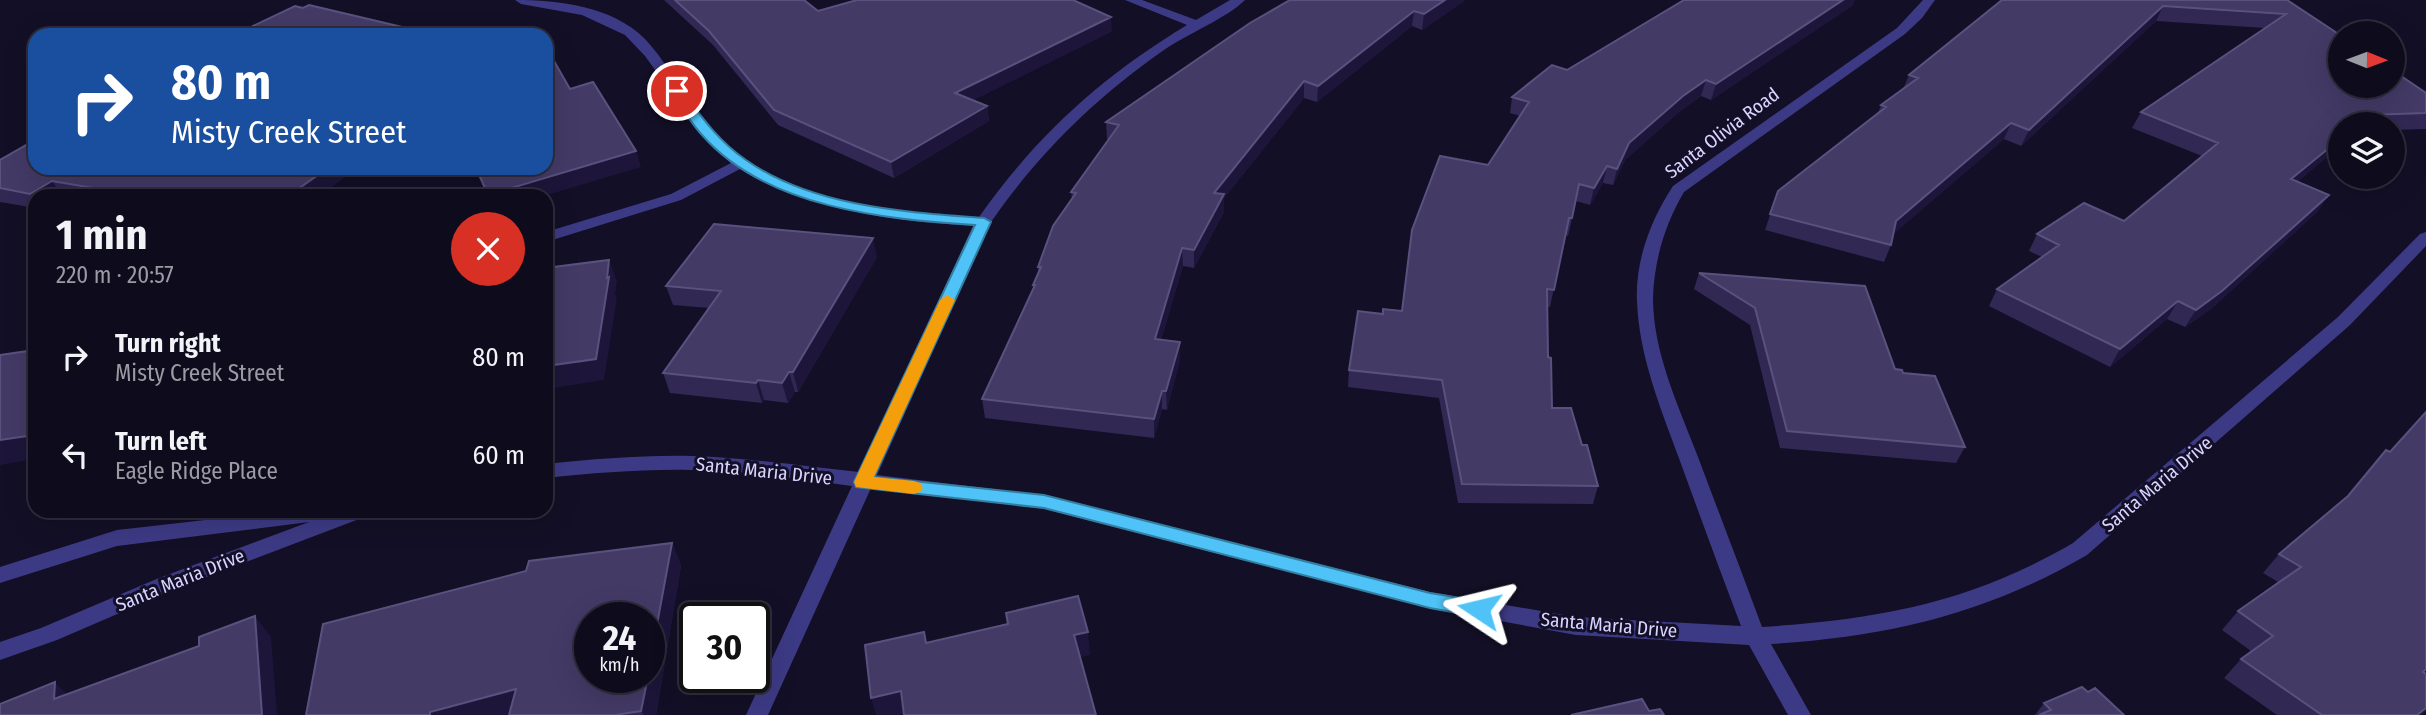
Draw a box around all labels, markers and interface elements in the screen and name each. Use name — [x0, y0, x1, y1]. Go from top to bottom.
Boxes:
north arrow — [2328, 21, 2404, 98]
map controls — [2328, 21, 2405, 189]
text: 80 m — [171, 53, 271, 112]
icon: right — [56, 56, 147, 147]
pin — [647, 61, 707, 121]
icon: arrive — [658, 72, 696, 110]
street label: Santa Olivia Road — [1660, 83, 1784, 183]
button: layers — [2328, 112, 2405, 189]
text: Misty Creek Street — [171, 113, 406, 151]
text: 1 min — [56, 210, 147, 260]
button: close — [451, 212, 525, 286]
text: 220 m · 20:57 — [56, 261, 174, 289]
text: Turn right — [115, 328, 221, 359]
icon: right — [56, 338, 94, 376]
text: 80 m — [472, 342, 525, 373]
text: Misty Creek Street — [115, 359, 284, 387]
text: Turn left — [115, 426, 207, 457]
street label: Santa Maria Drive — [2097, 431, 2217, 537]
icon: left — [56, 436, 94, 474]
text: 60 m — [472, 440, 525, 471]
street label: Santa Maria Drive — [695, 452, 833, 490]
text: Eagle Ridge Place — [115, 457, 278, 485]
street label: Santa Maria Drive — [112, 544, 248, 616]
position arrow — [1442, 572, 1516, 646]
speed limit sign: 30 — [679, 602, 770, 693]
street label: Santa Maria Drive — [1540, 608, 1678, 642]
text: 24 — [603, 617, 636, 659]
text: km/h — [599, 654, 640, 676]

